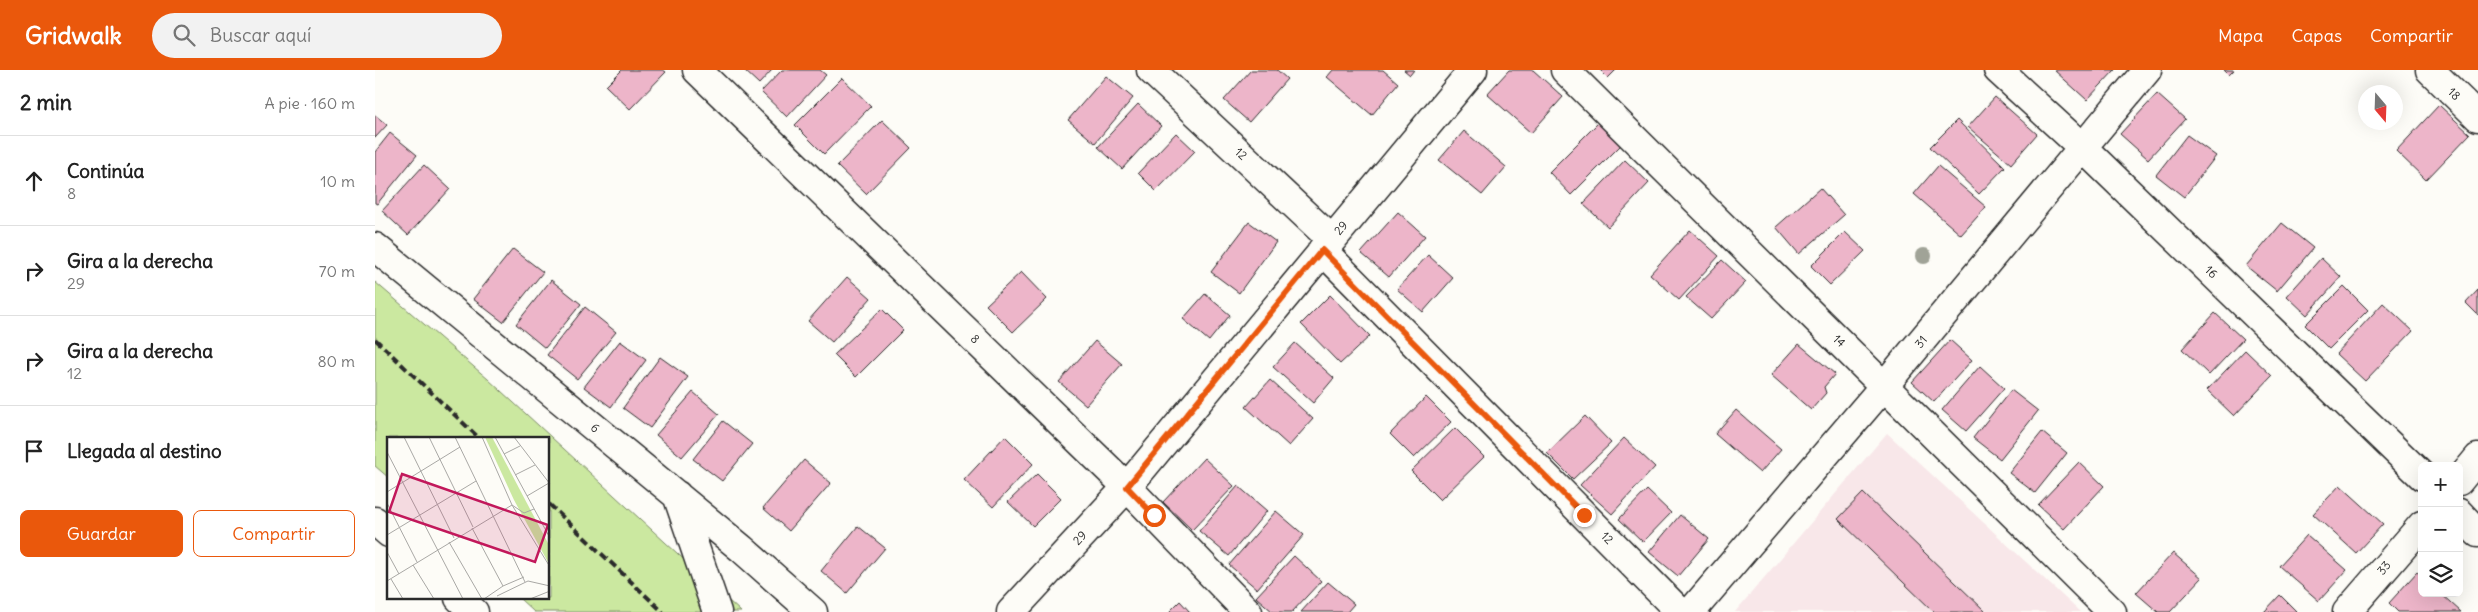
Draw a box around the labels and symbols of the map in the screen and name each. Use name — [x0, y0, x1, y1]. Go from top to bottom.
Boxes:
street label: 18 — [2445, 84, 2464, 103]
north arrow — [2358, 85, 2403, 130]
street label: 12 — [1232, 144, 1251, 163]
street label: 29 — [1331, 218, 1351, 238]
street label: 16 — [2202, 262, 2221, 281]
street label: 8 — [968, 331, 983, 346]
street label: 14 — [1830, 331, 1849, 350]
street label: 31 — [1911, 332, 1930, 351]
street label: 6 — [588, 420, 603, 436]
inset map — [387, 437, 550, 600]
route start — [1143, 504, 1166, 527]
route end — [1573, 504, 1596, 527]
street label: 29 — [1070, 528, 1090, 548]
street label: 12 — [1598, 528, 1617, 547]
street label: 33 — [2373, 557, 2394, 578]

